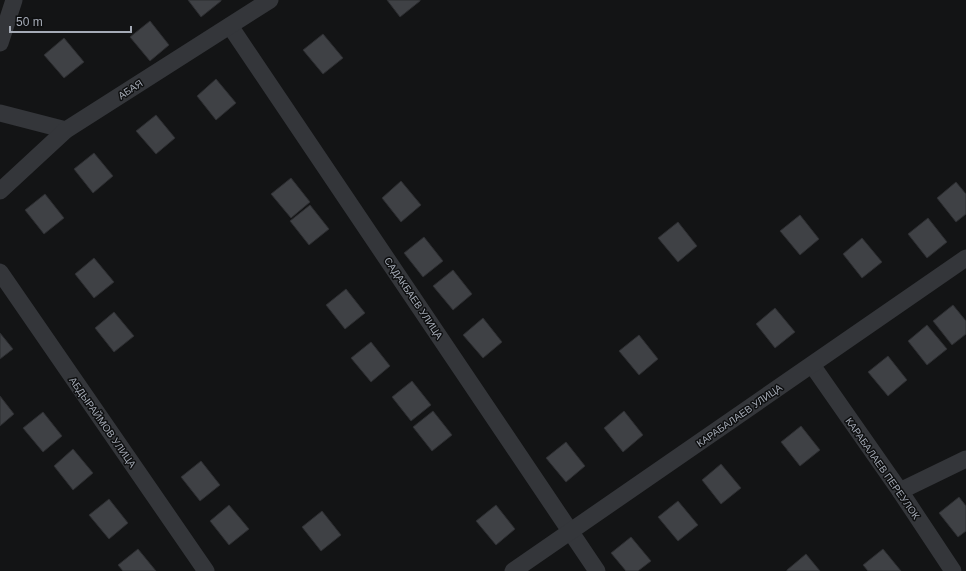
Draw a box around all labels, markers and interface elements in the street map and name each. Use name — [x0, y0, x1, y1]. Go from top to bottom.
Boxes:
scale bar — [10, 8, 131, 34]
text: 50 m — [16, 15, 43, 29]
street label: АБАЯ — [116, 77, 145, 101]
street label: САДАКБАЕВ УЛИЦА — [382, 255, 445, 342]
street label: АБДЫРАЙМОВ УЛИЦА — [67, 374, 139, 470]
street label: КАРАБАЛАЕВ УЛИЦА — [695, 382, 784, 449]
street label: КАРАБАЛАЕВ ПЕРЕУЛОК — [843, 416, 922, 521]

